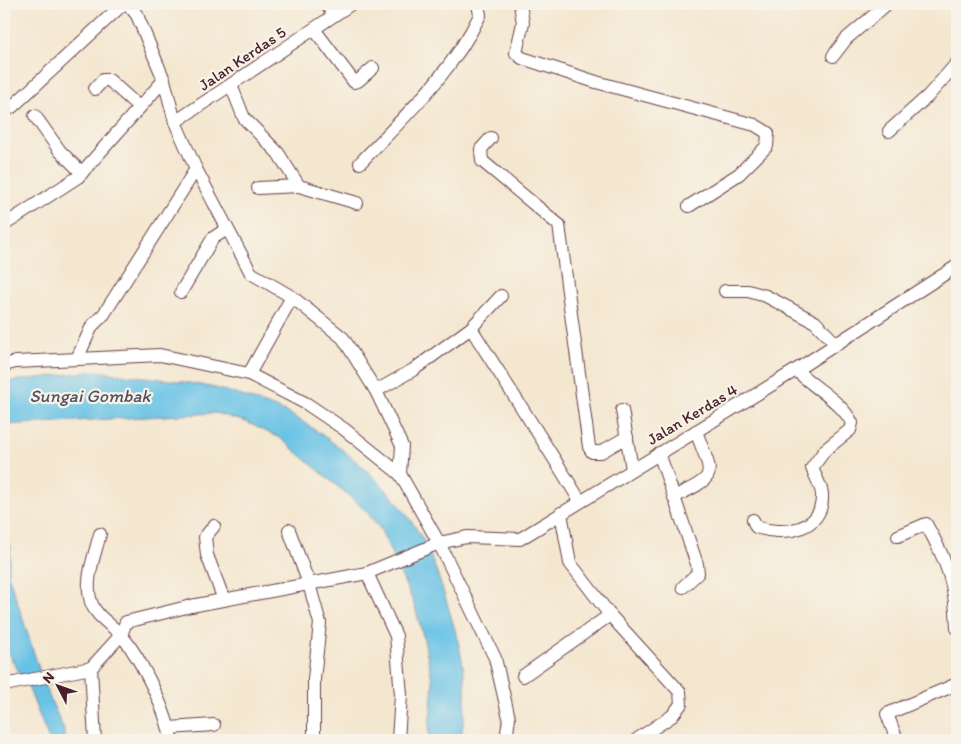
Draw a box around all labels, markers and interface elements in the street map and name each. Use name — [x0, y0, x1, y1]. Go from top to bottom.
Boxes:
street label: Jalan Kerdas 5 — [195, 22, 289, 94]
street label: Jalan Kerdas 4 — [644, 380, 741, 449]
water label: Sungai Gombak — [29, 385, 152, 407]
north arrow — [32, 662, 82, 712]
text: N — [39, 669, 58, 687]

